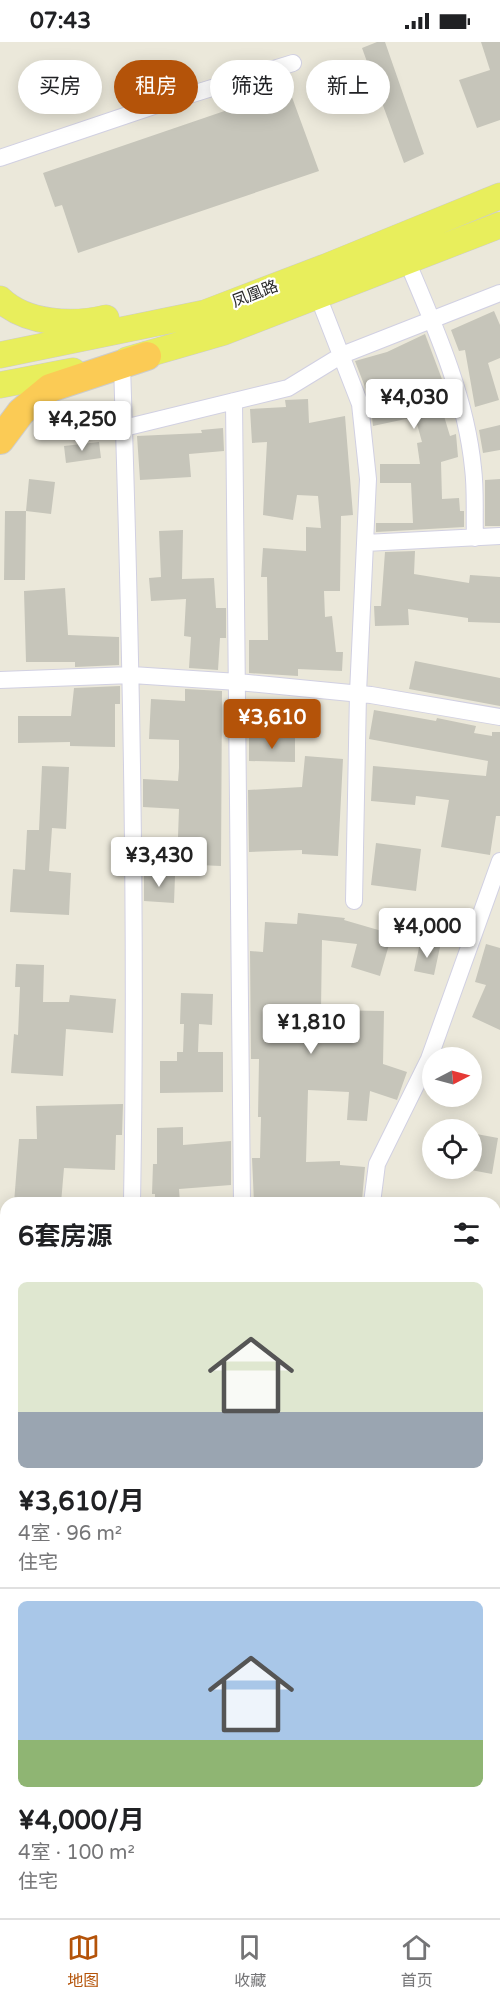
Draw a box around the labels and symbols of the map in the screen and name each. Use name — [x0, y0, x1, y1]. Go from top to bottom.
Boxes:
street label: 凤凰路 — [229, 276, 281, 312]
pin: ¥4,030 — [365, 379, 463, 430]
pin: ¥4,250 — [33, 401, 131, 452]
pin: ¥3,610 — [223, 699, 321, 750]
pin: ¥3,430 — [110, 837, 208, 888]
pin: ¥4,000 — [378, 908, 476, 959]
pin: ¥1,810 — [262, 1004, 360, 1055]
north arrow — [422, 1047, 482, 1107]

